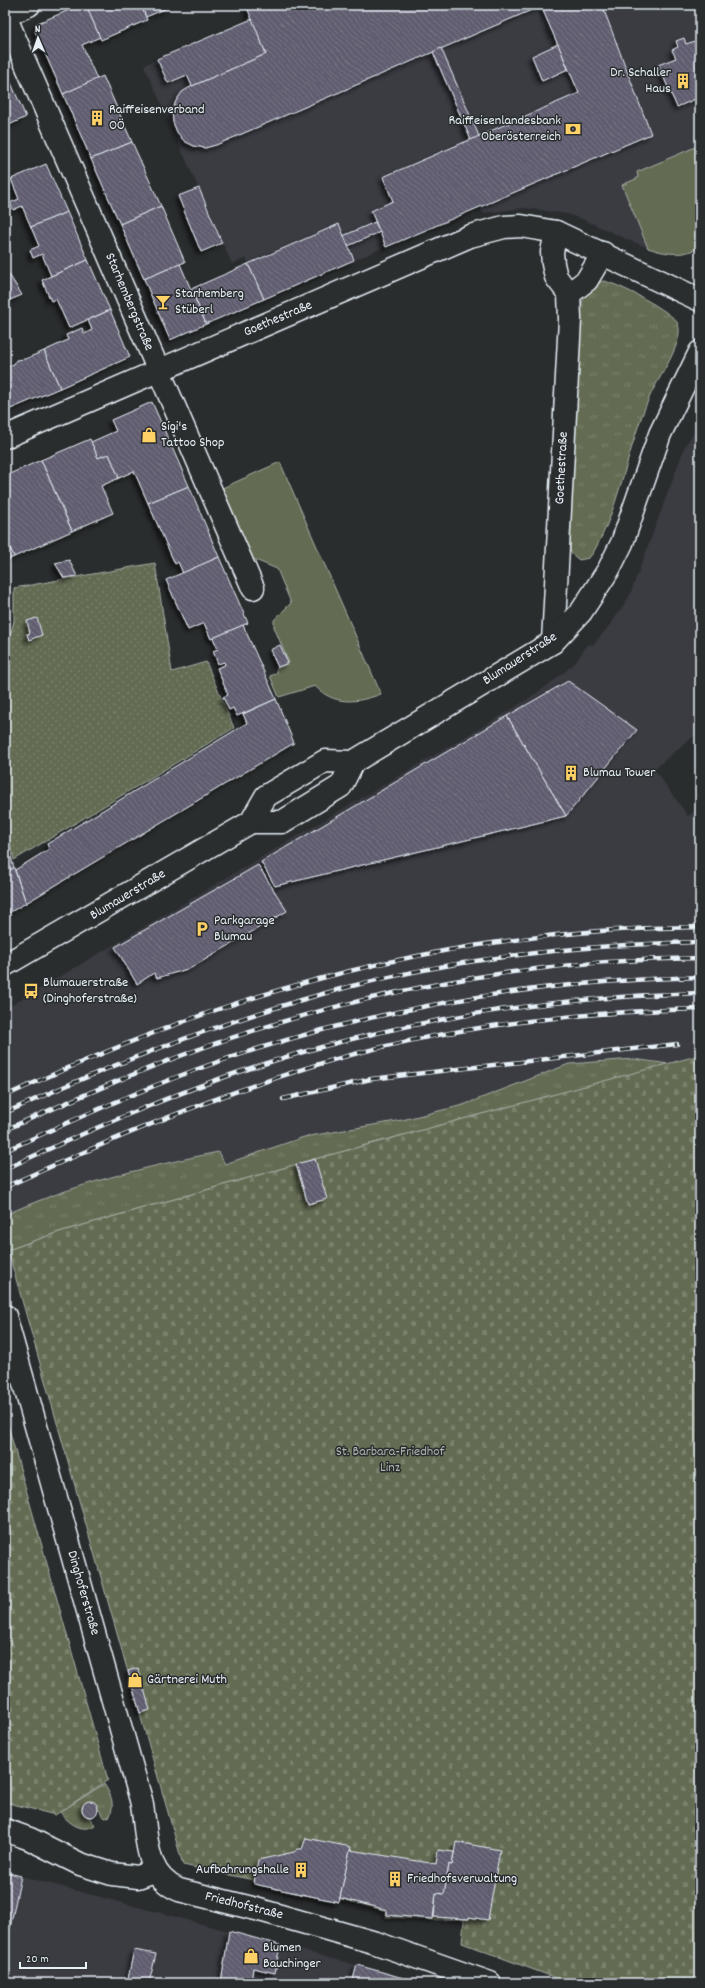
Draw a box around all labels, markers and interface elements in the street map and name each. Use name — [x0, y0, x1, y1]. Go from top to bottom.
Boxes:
north arrow — [18, 18, 58, 58]
text: N — [35, 22, 41, 38]
place label: Dr. Schaller Haus — [610, 63, 672, 99]
building icon: Dr. Schaller Haus — [674, 72, 692, 90]
place label: Raiffeisenverband OÖ — [109, 100, 205, 136]
building icon: Raiffeisenverband OÖ — [88, 109, 106, 127]
place label: Raiffeisenlandesbank Oberösterreich — [449, 111, 561, 147]
bank icon: Raiffeisenlandesbank Oberösterreich — [564, 120, 582, 138]
street label: Starhembergstraße — [99, 250, 159, 354]
place label: Starhemberg Stüberl — [175, 284, 244, 320]
bar icon: Starhemberg Stüberl — [154, 293, 172, 311]
street label: Goethestraße — [241, 296, 315, 342]
place label: Sigi's Tattoo Shop — [161, 417, 224, 453]
shop icon: Sigi's Tattoo Shop — [140, 426, 158, 444]
street label: Goethestraße — [550, 431, 574, 505]
street label: Blumauerstraße — [479, 627, 561, 691]
place label: Blumau Tower — [583, 763, 656, 783]
building icon: Blumau Tower — [562, 764, 580, 782]
street label: Blumauerstraße — [86, 864, 170, 926]
place label: Parkgarage Blumau — [214, 911, 275, 947]
parking icon: Parkgarage Blumau — [193, 920, 211, 938]
place label: Blumauerstraße (Dinghoferstraße) — [43, 973, 137, 1009]
bus stop icon: Blumauerstraße (Dinghoferstraße) — [22, 982, 40, 1000]
park label: St. Barbara-Friedhof Linz — [336, 1442, 445, 1478]
street label: Dinghoferstraße — [61, 1548, 105, 1638]
place label: Gärtnerei Muth — [147, 1670, 227, 1690]
shop icon: Gärtnerei Muth — [126, 1671, 144, 1689]
place label: Aufbahrungshalle — [196, 1860, 289, 1880]
building icon: Aufbahrungshalle — [292, 1861, 310, 1879]
place label: Friedhofsverwaltung — [407, 1869, 517, 1889]
building icon: Friedhofsverwaltung — [386, 1870, 404, 1888]
street label: Friedhofstraße — [203, 1887, 285, 1925]
place label: Blumen Bauchinger — [263, 1938, 322, 1974]
scale bar — [20, 1944, 86, 1970]
shop icon: Blumen Bauchinger — [242, 1947, 260, 1965]
text: 20 m — [26, 1951, 49, 1968]

